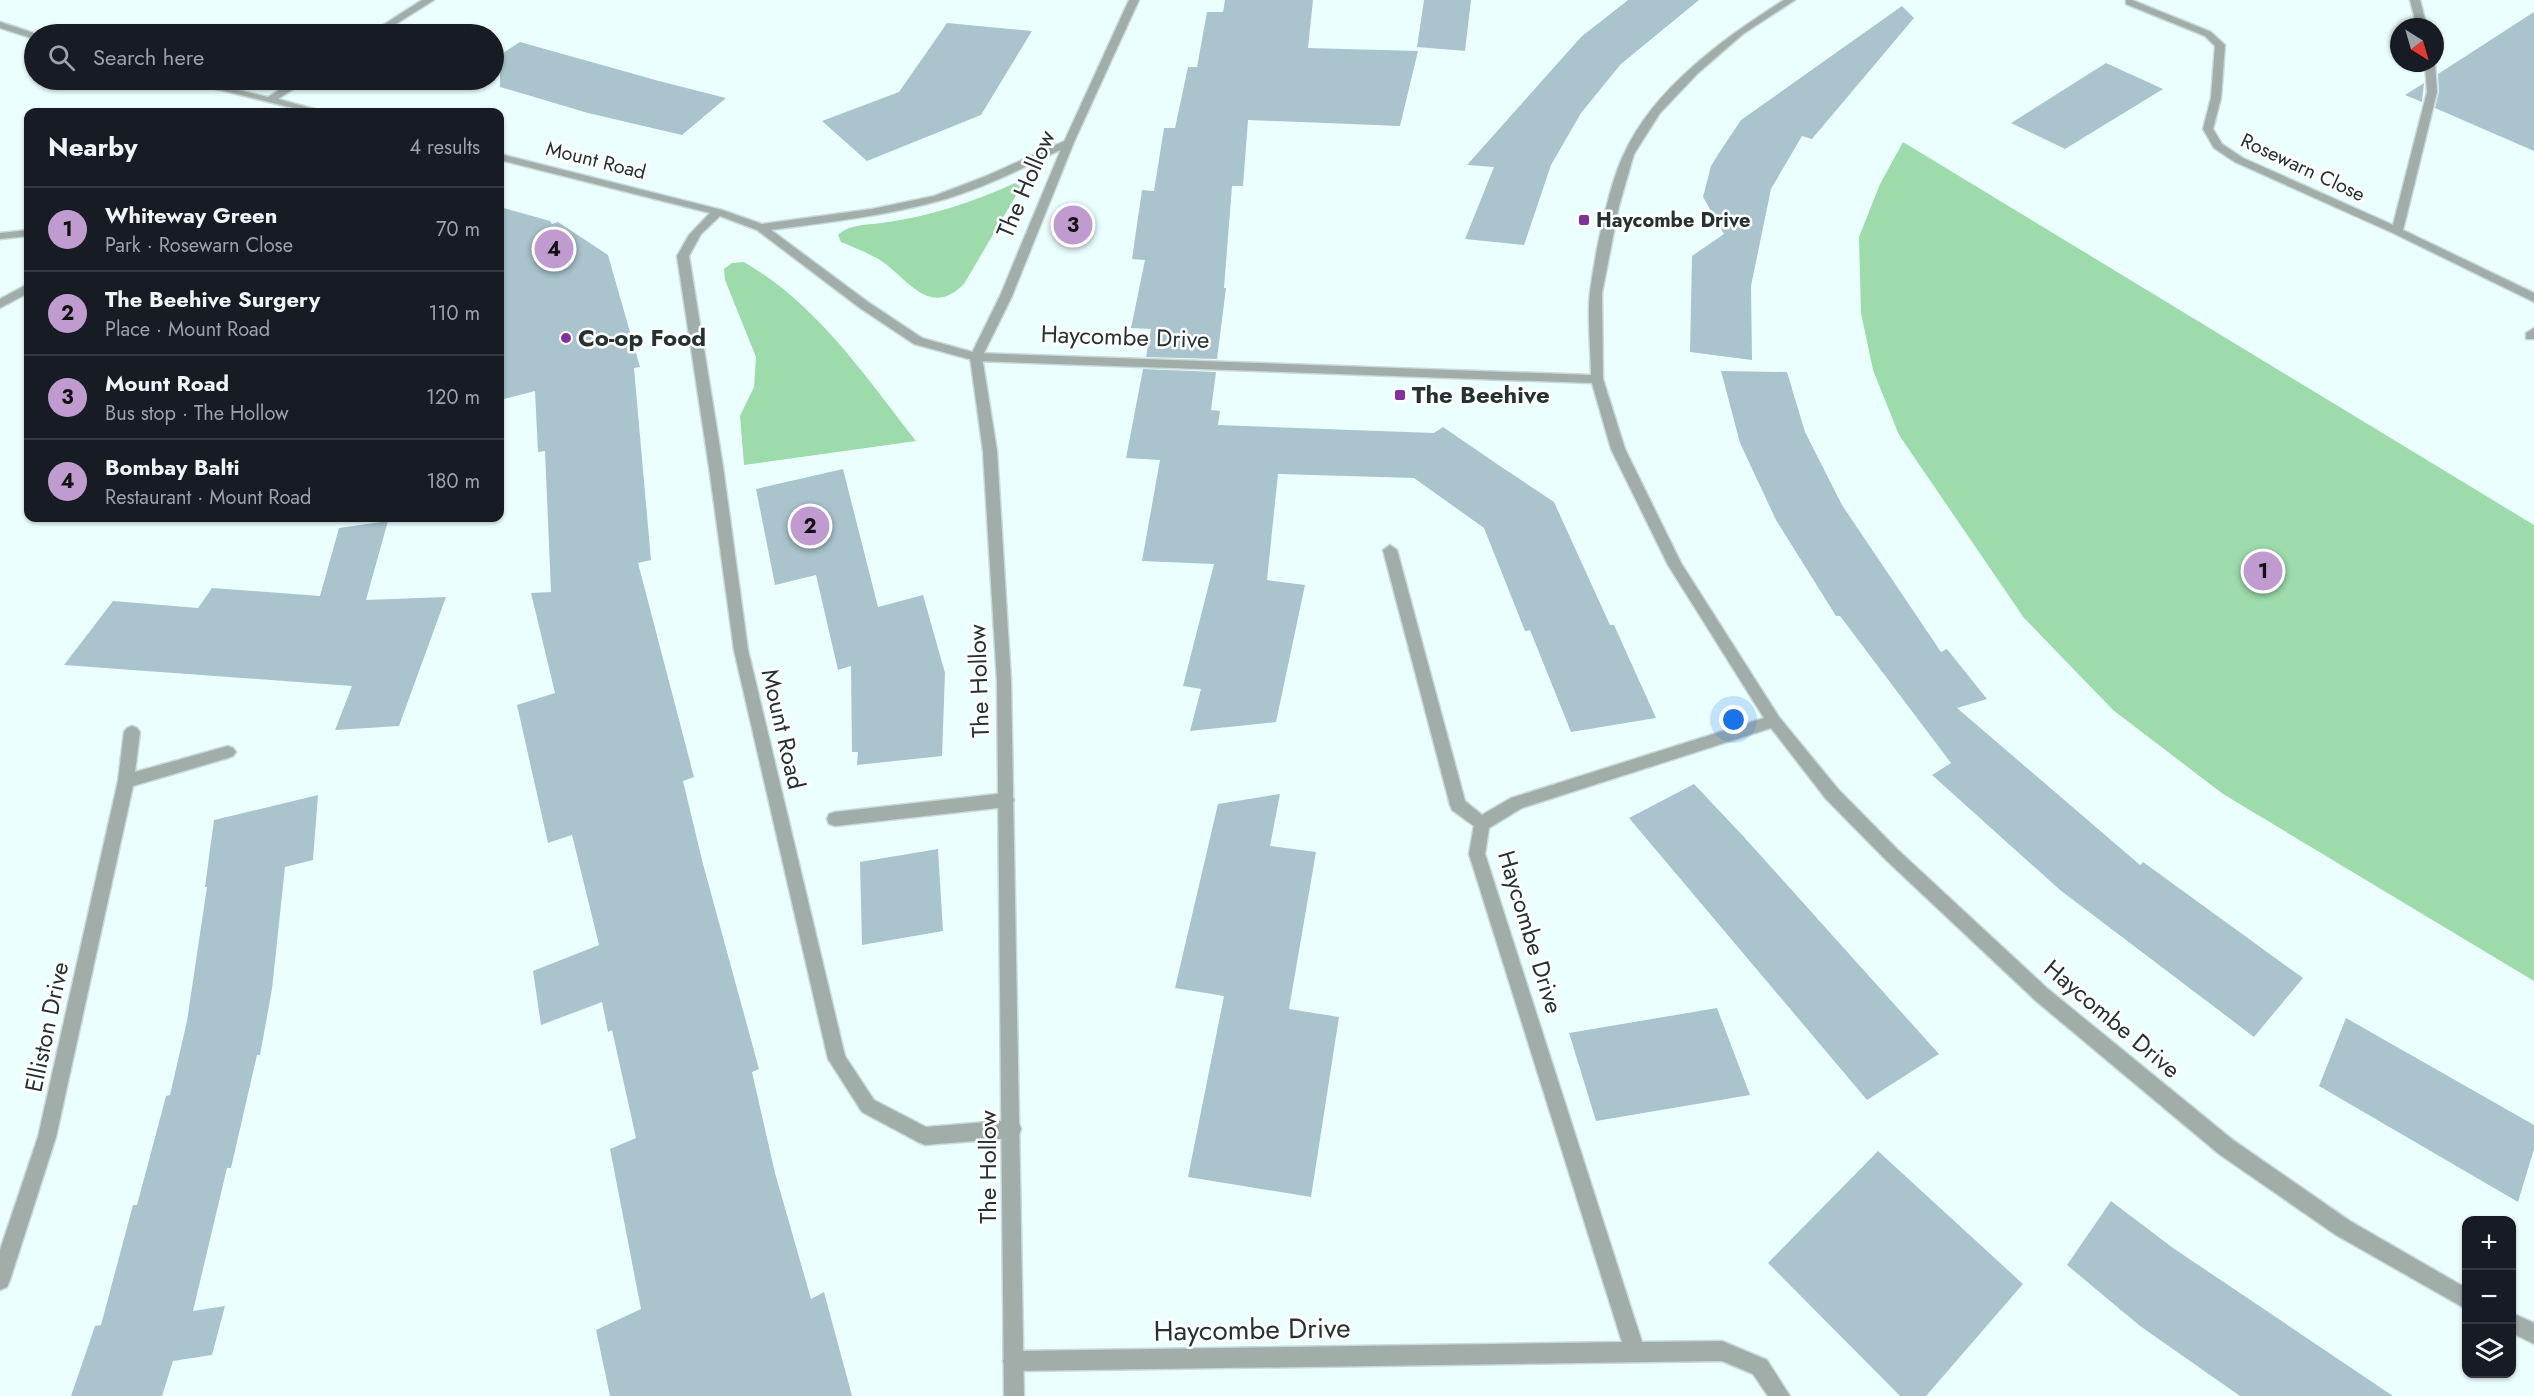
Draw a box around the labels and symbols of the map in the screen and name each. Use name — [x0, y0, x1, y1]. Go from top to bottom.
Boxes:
north arrow — [2390, 18, 2444, 72]
street label: The Hollow — [987, 124, 1064, 243]
street label: Rosewarn Close — [2236, 126, 2370, 209]
street label: Mount Road — [543, 134, 649, 187]
pin: 3 — [1054, 202, 1092, 248]
place label: Haycombe Drive — [1596, 206, 1751, 235]
marker: Haycombe Drive — [1577, 213, 1591, 227]
pin: 4 — [534, 226, 574, 272]
street label: Haycombe Drive — [1040, 316, 1210, 357]
place label: Co-op Food — [578, 320, 706, 355]
marker: Co-op Food — [559, 331, 573, 345]
place label: The Beehive — [1412, 377, 1550, 412]
marker: The Beehive — [1393, 388, 1407, 402]
pin: 2 — [790, 504, 830, 548]
pin: 1 — [2244, 548, 2282, 594]
street label: The Hollow — [959, 623, 998, 738]
street label: Mount Road — [753, 665, 814, 792]
your location — [1719, 705, 1748, 734]
street label: Haycombe Drive — [1489, 846, 1572, 1018]
street label: Haycombe Drive — [2036, 951, 2188, 1086]
street label: Elliston Drive — [16, 959, 77, 1095]
street label: The Hollow — [970, 1109, 1005, 1224]
street label: Haycombe Drive — [1153, 1307, 1351, 1352]

